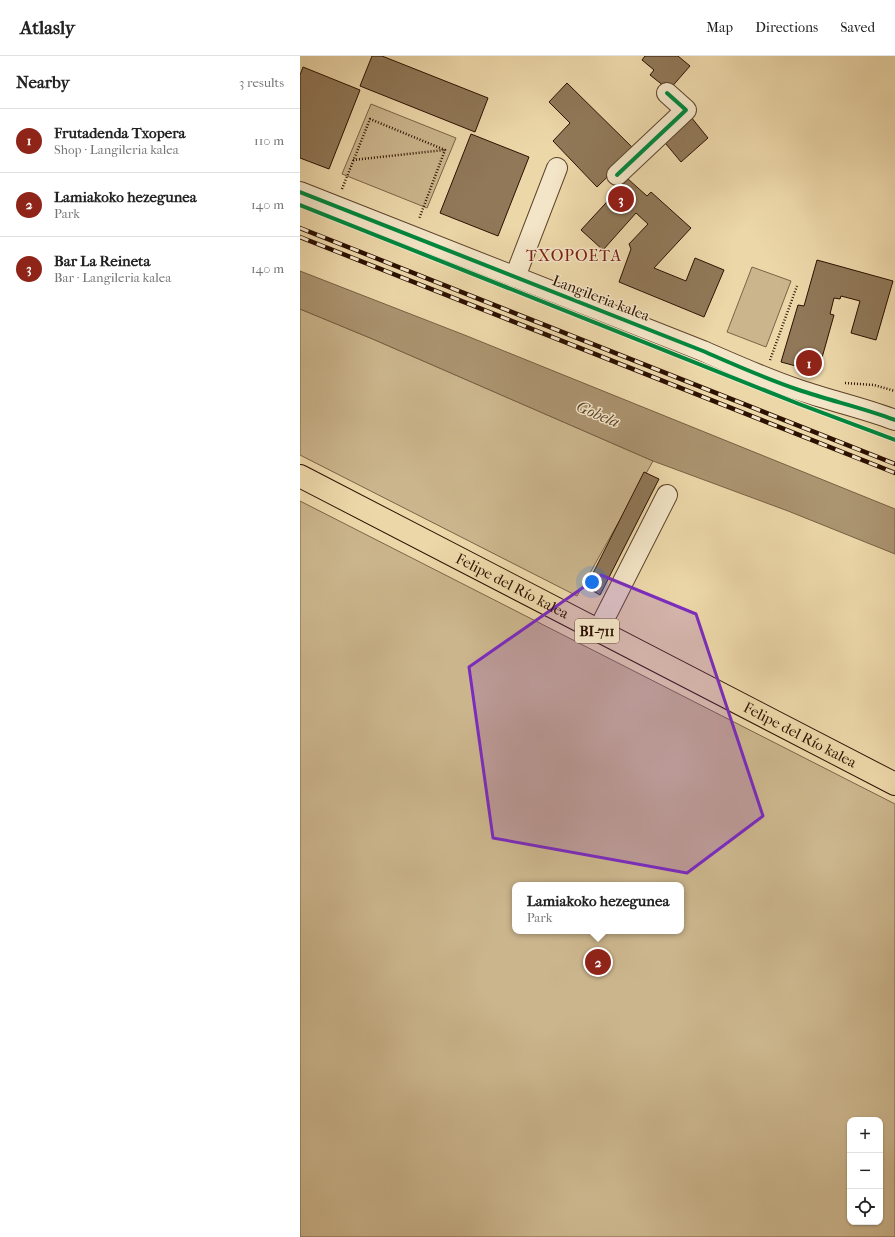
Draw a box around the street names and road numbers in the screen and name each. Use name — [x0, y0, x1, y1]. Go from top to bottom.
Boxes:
street label: Langileria kalea — [550, 271, 653, 325]
street label: Felipe del Río kalea — [453, 549, 573, 623]
road number: BI-711 — [575, 619, 619, 643]
street label: Felipe del Río kalea — [740, 698, 860, 772]

